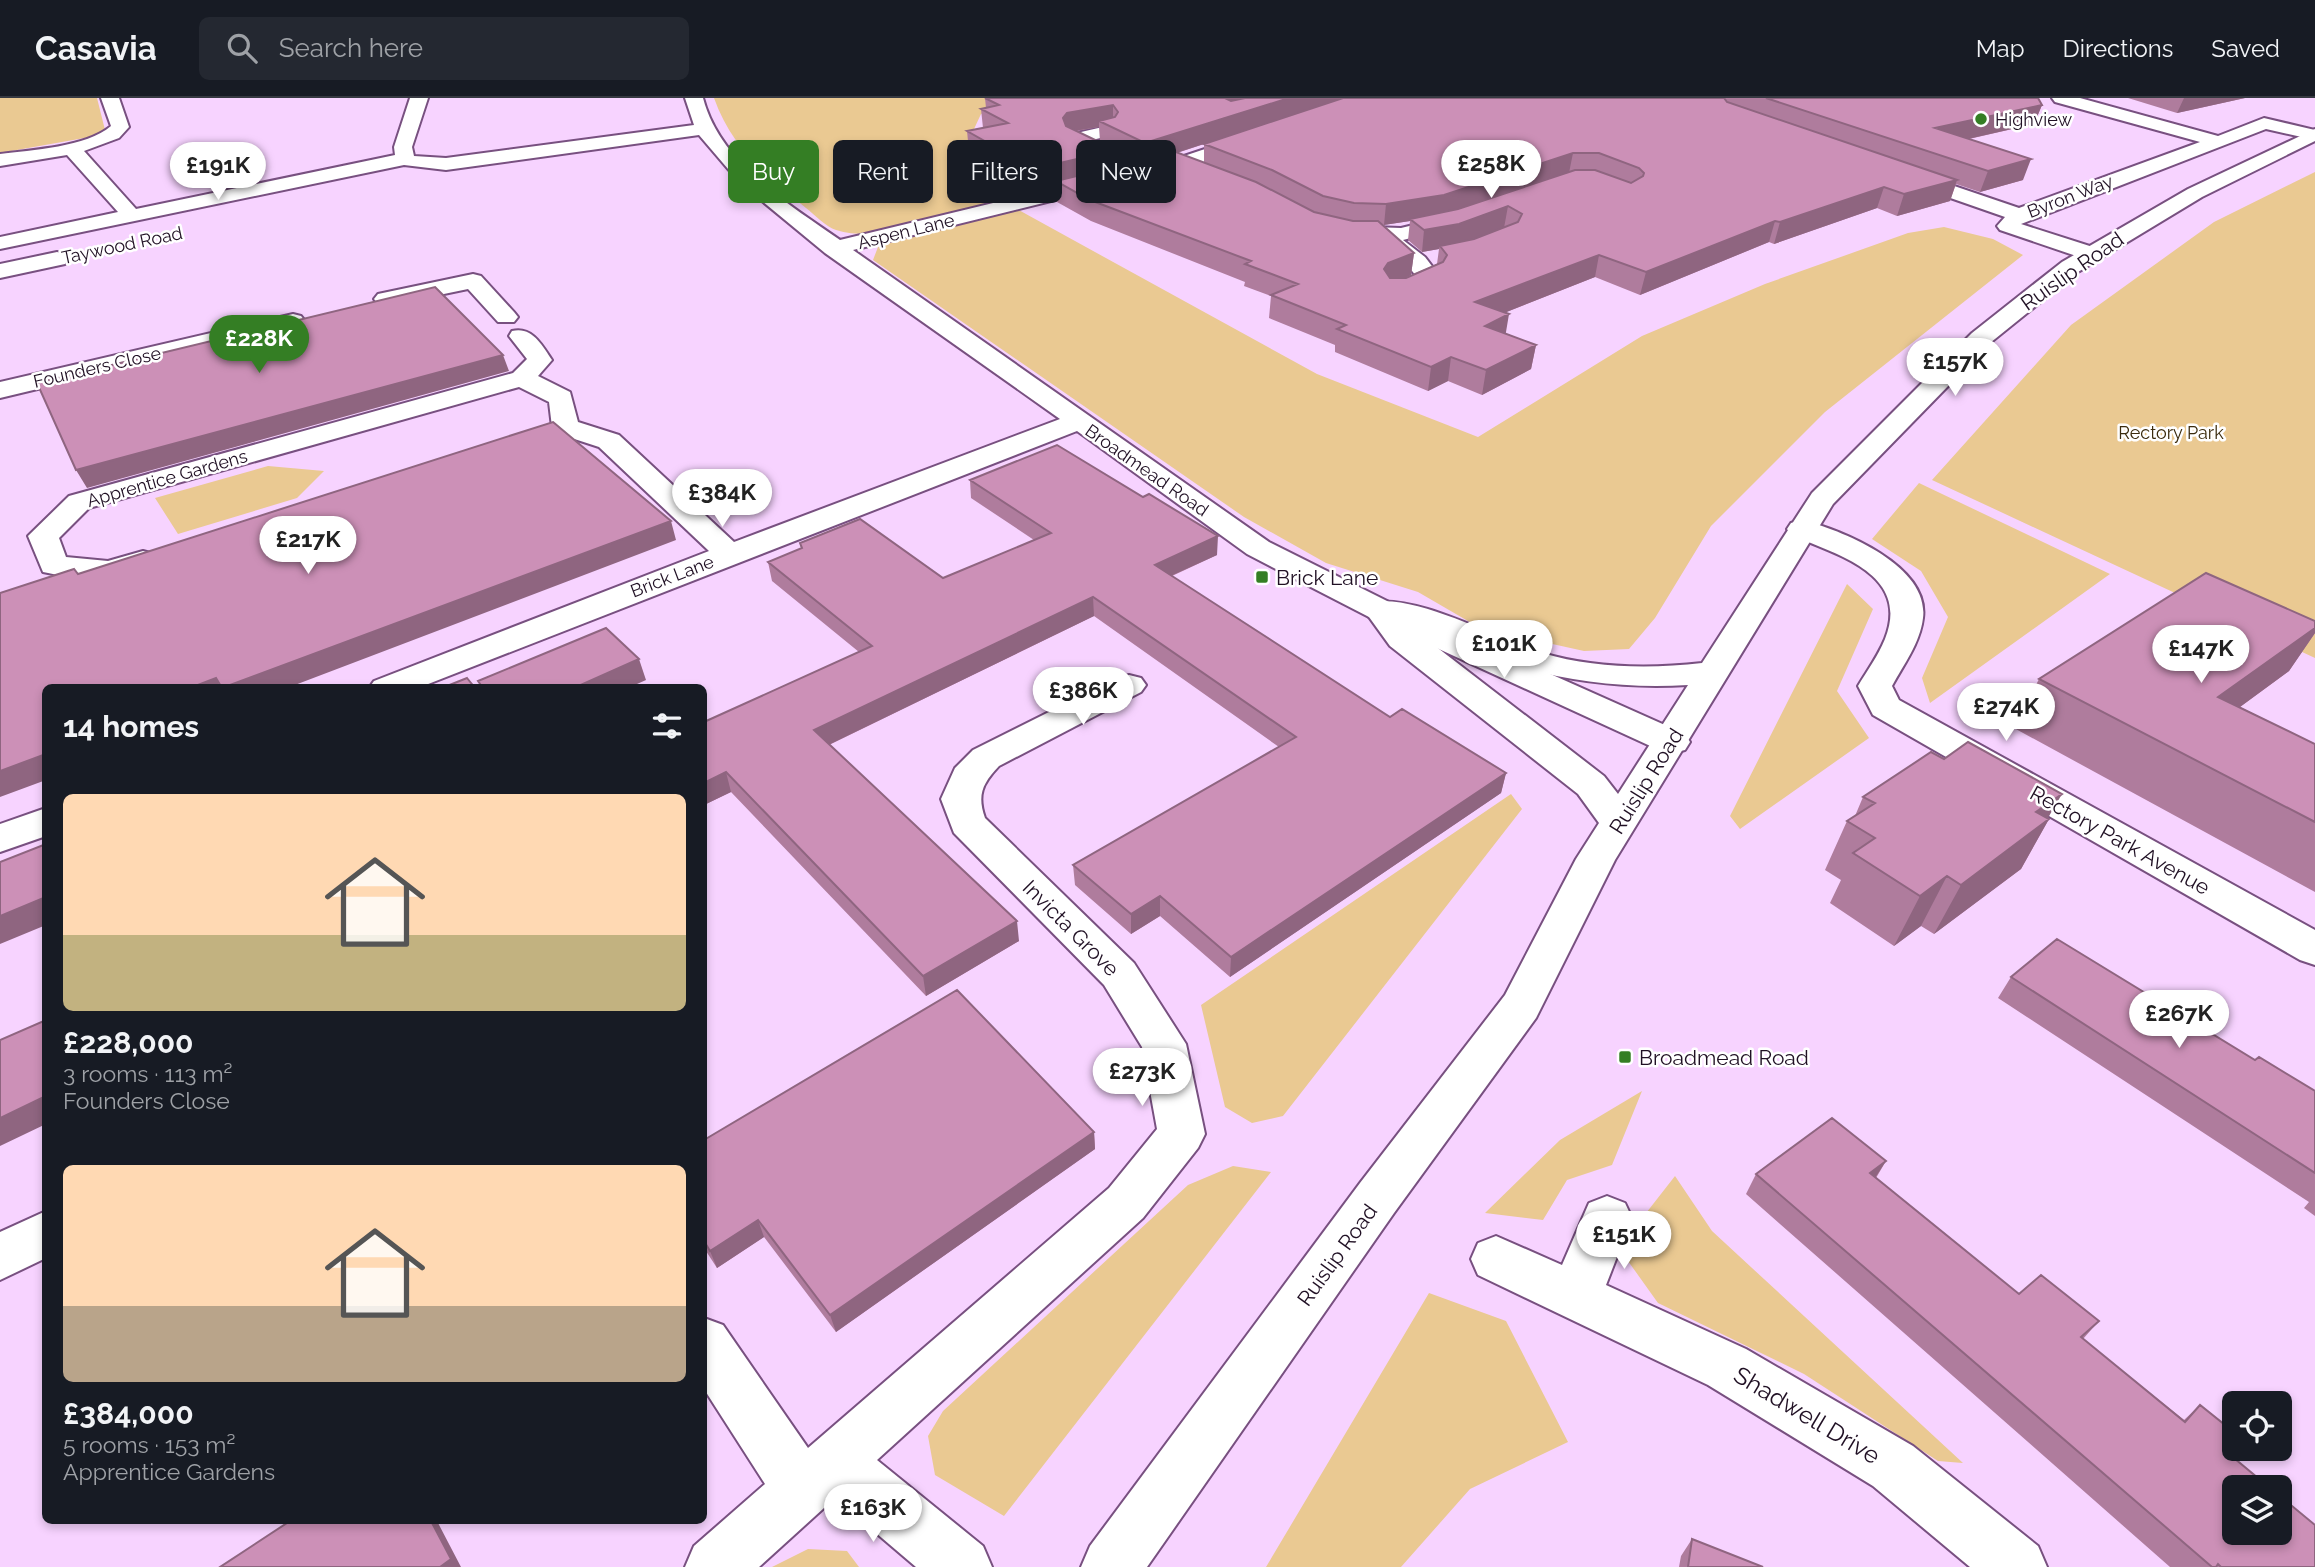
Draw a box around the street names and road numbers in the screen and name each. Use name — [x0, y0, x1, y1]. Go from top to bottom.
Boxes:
street label: Byron Way — [2024, 170, 2116, 222]
street label: Aspen Lane — [855, 209, 957, 253]
street label: Taywood Road — [60, 222, 184, 268]
street label: Ruislip Road — [2016, 226, 2128, 316]
street label: Founders Close — [31, 342, 163, 392]
street label: Broadmead Road — [1081, 420, 1213, 520]
street label: Apprentice Gardens — [84, 445, 250, 511]
street label: Brick Lane — [627, 550, 717, 602]
street label: Ruislip Road — [1604, 724, 1688, 838]
street label: Rectory Park Avenue — [2026, 780, 2214, 900]
street label: Invicta Grove — [1018, 875, 1124, 981]
street label: Ruislip Road — [1292, 1199, 1382, 1311]
street label: Shadwell Drive — [1729, 1360, 1885, 1470]

